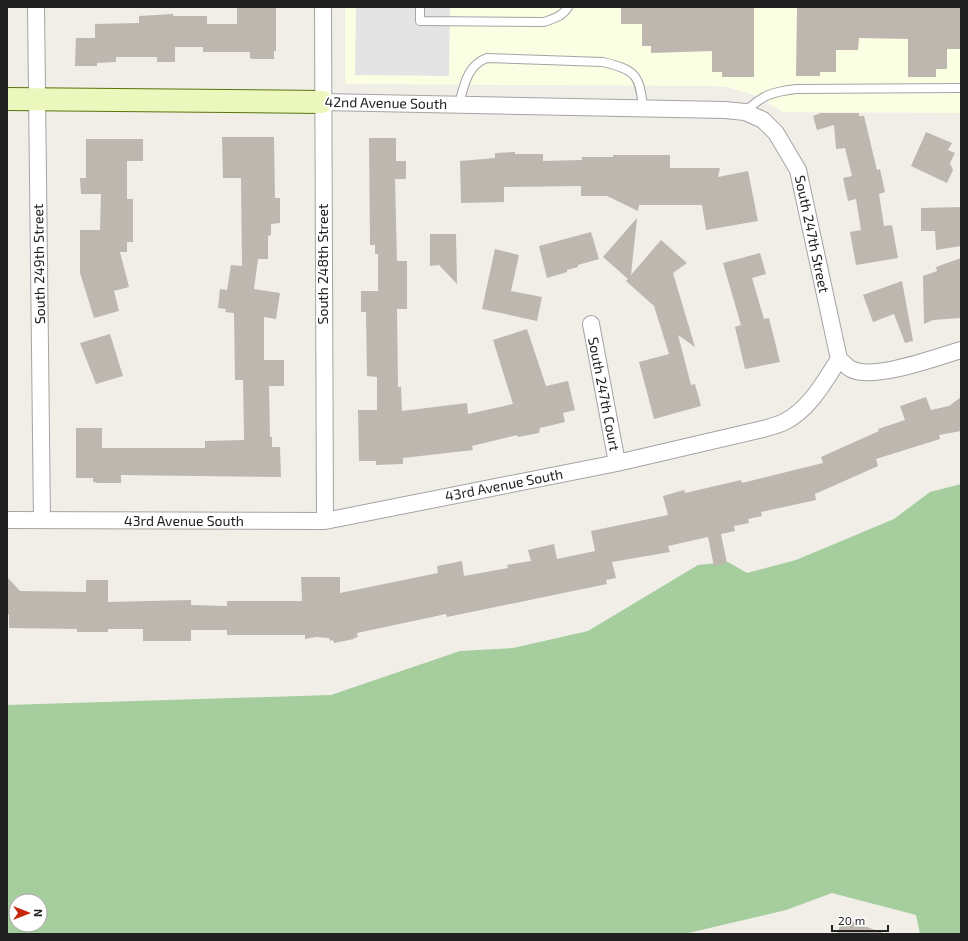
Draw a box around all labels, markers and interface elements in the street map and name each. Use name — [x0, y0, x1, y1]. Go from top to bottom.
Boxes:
street label: 42nd Avenue South — [325, 93, 448, 112]
street label: South 247th Street — [792, 174, 833, 294]
street label: South 249th Street — [29, 204, 48, 324]
street label: South 248th Street — [314, 204, 331, 324]
street label: South 247th Court — [585, 336, 624, 452]
street label: 43rd Avenue South — [443, 465, 564, 504]
street label: 43rd Avenue South — [124, 512, 244, 529]
north arrow — [8, 893, 48, 933]
scale bar — [832, 907, 888, 933]
text: N — [32, 909, 45, 917]
text: 20 m — [838, 913, 865, 927]

